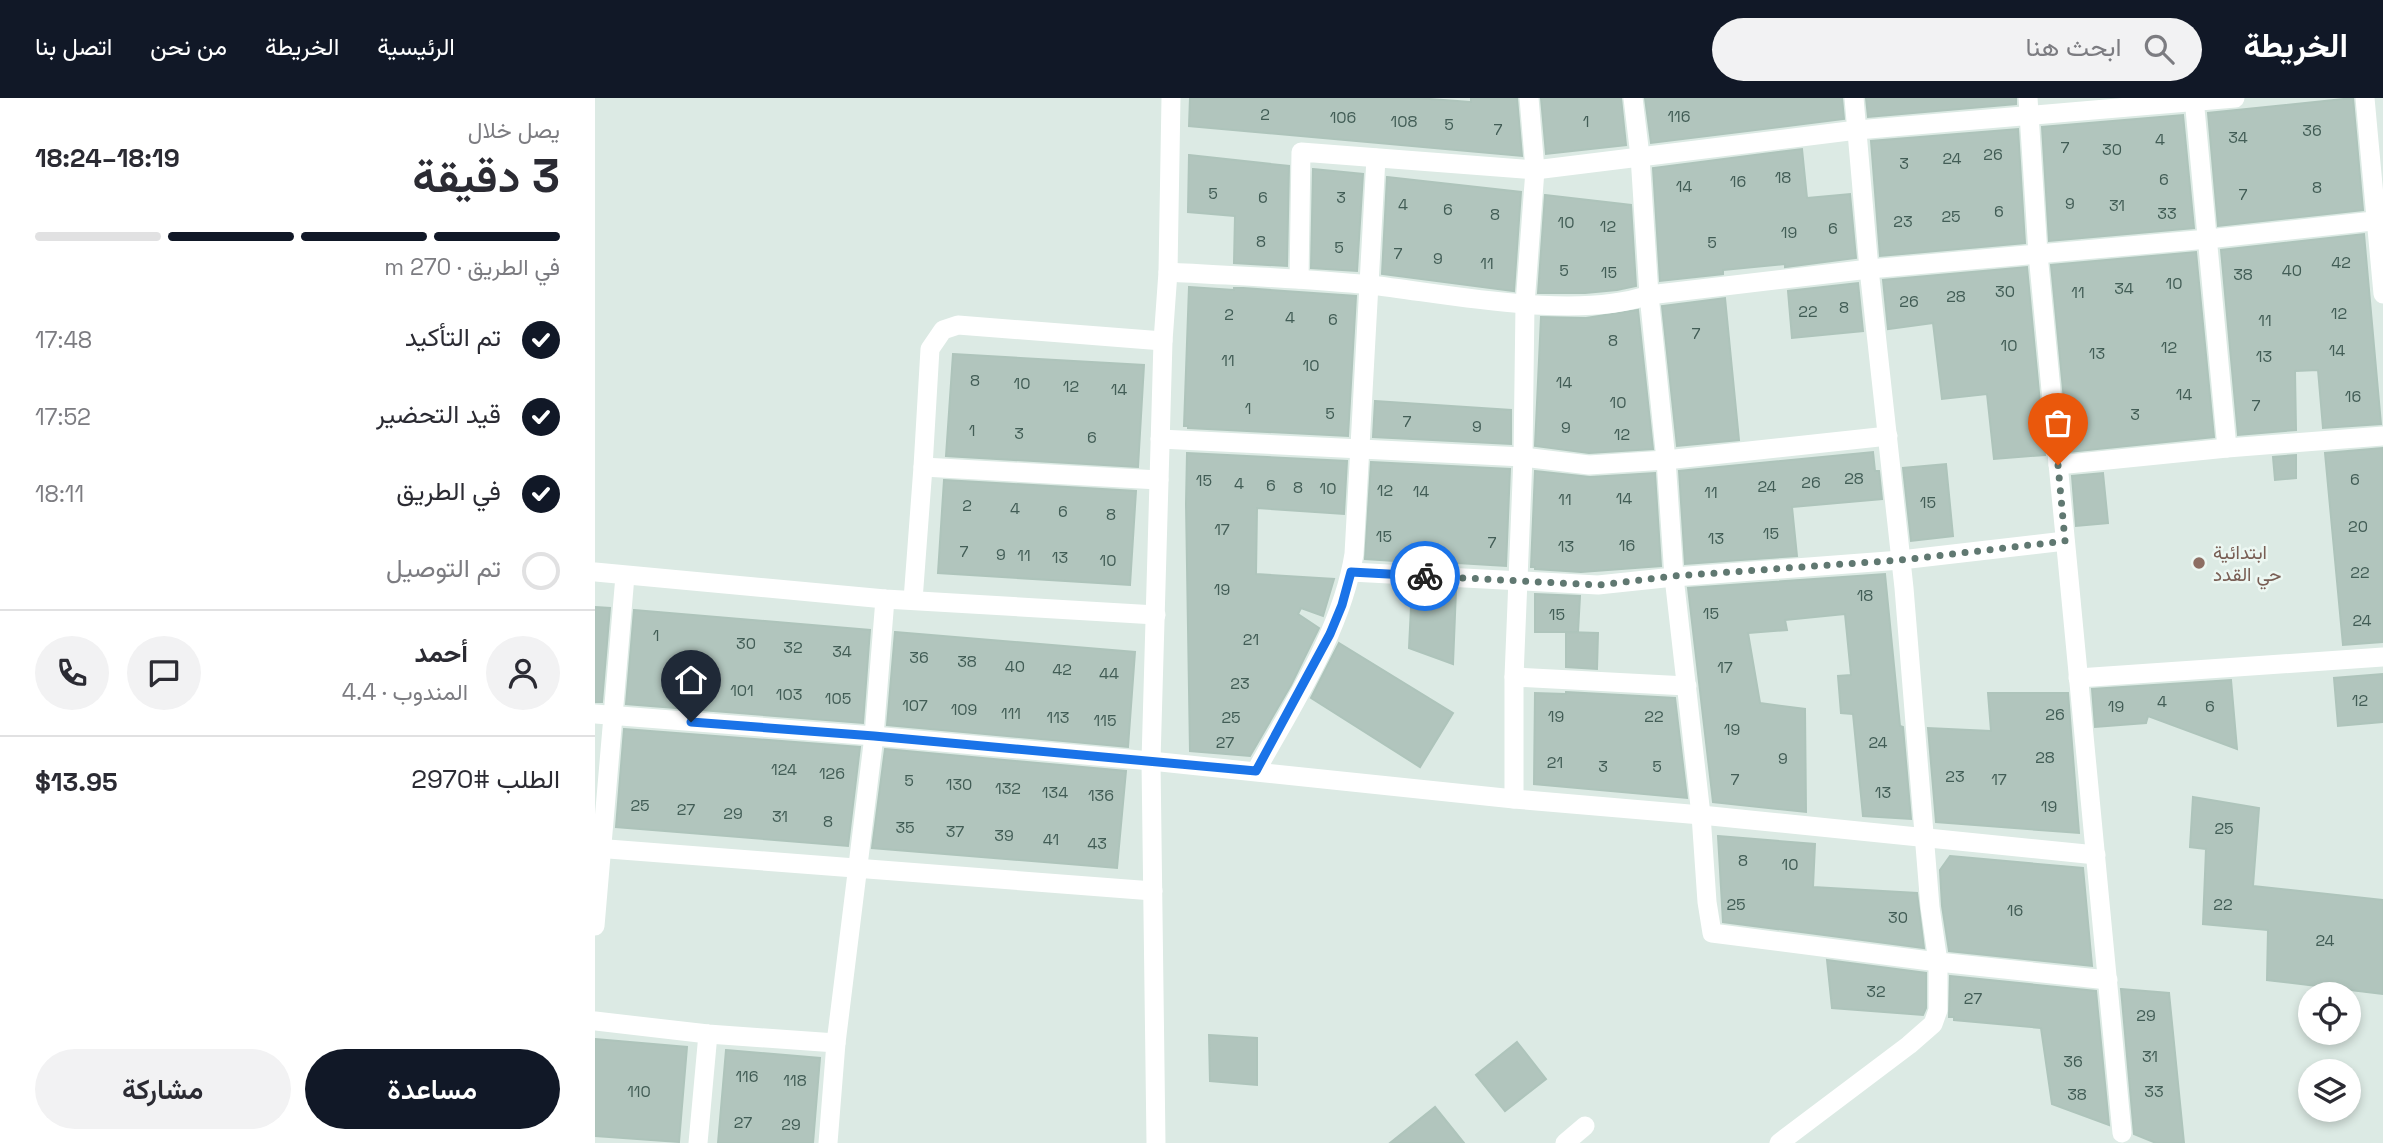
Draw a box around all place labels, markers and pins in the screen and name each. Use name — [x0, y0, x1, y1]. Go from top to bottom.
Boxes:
pin — [2028, 393, 2088, 465]
place label: ابتدائية حي القدد — [2213, 540, 2281, 590]
marker: ابتدائية حي القدد — [2191, 555, 2207, 571]
pin — [661, 650, 721, 722]

